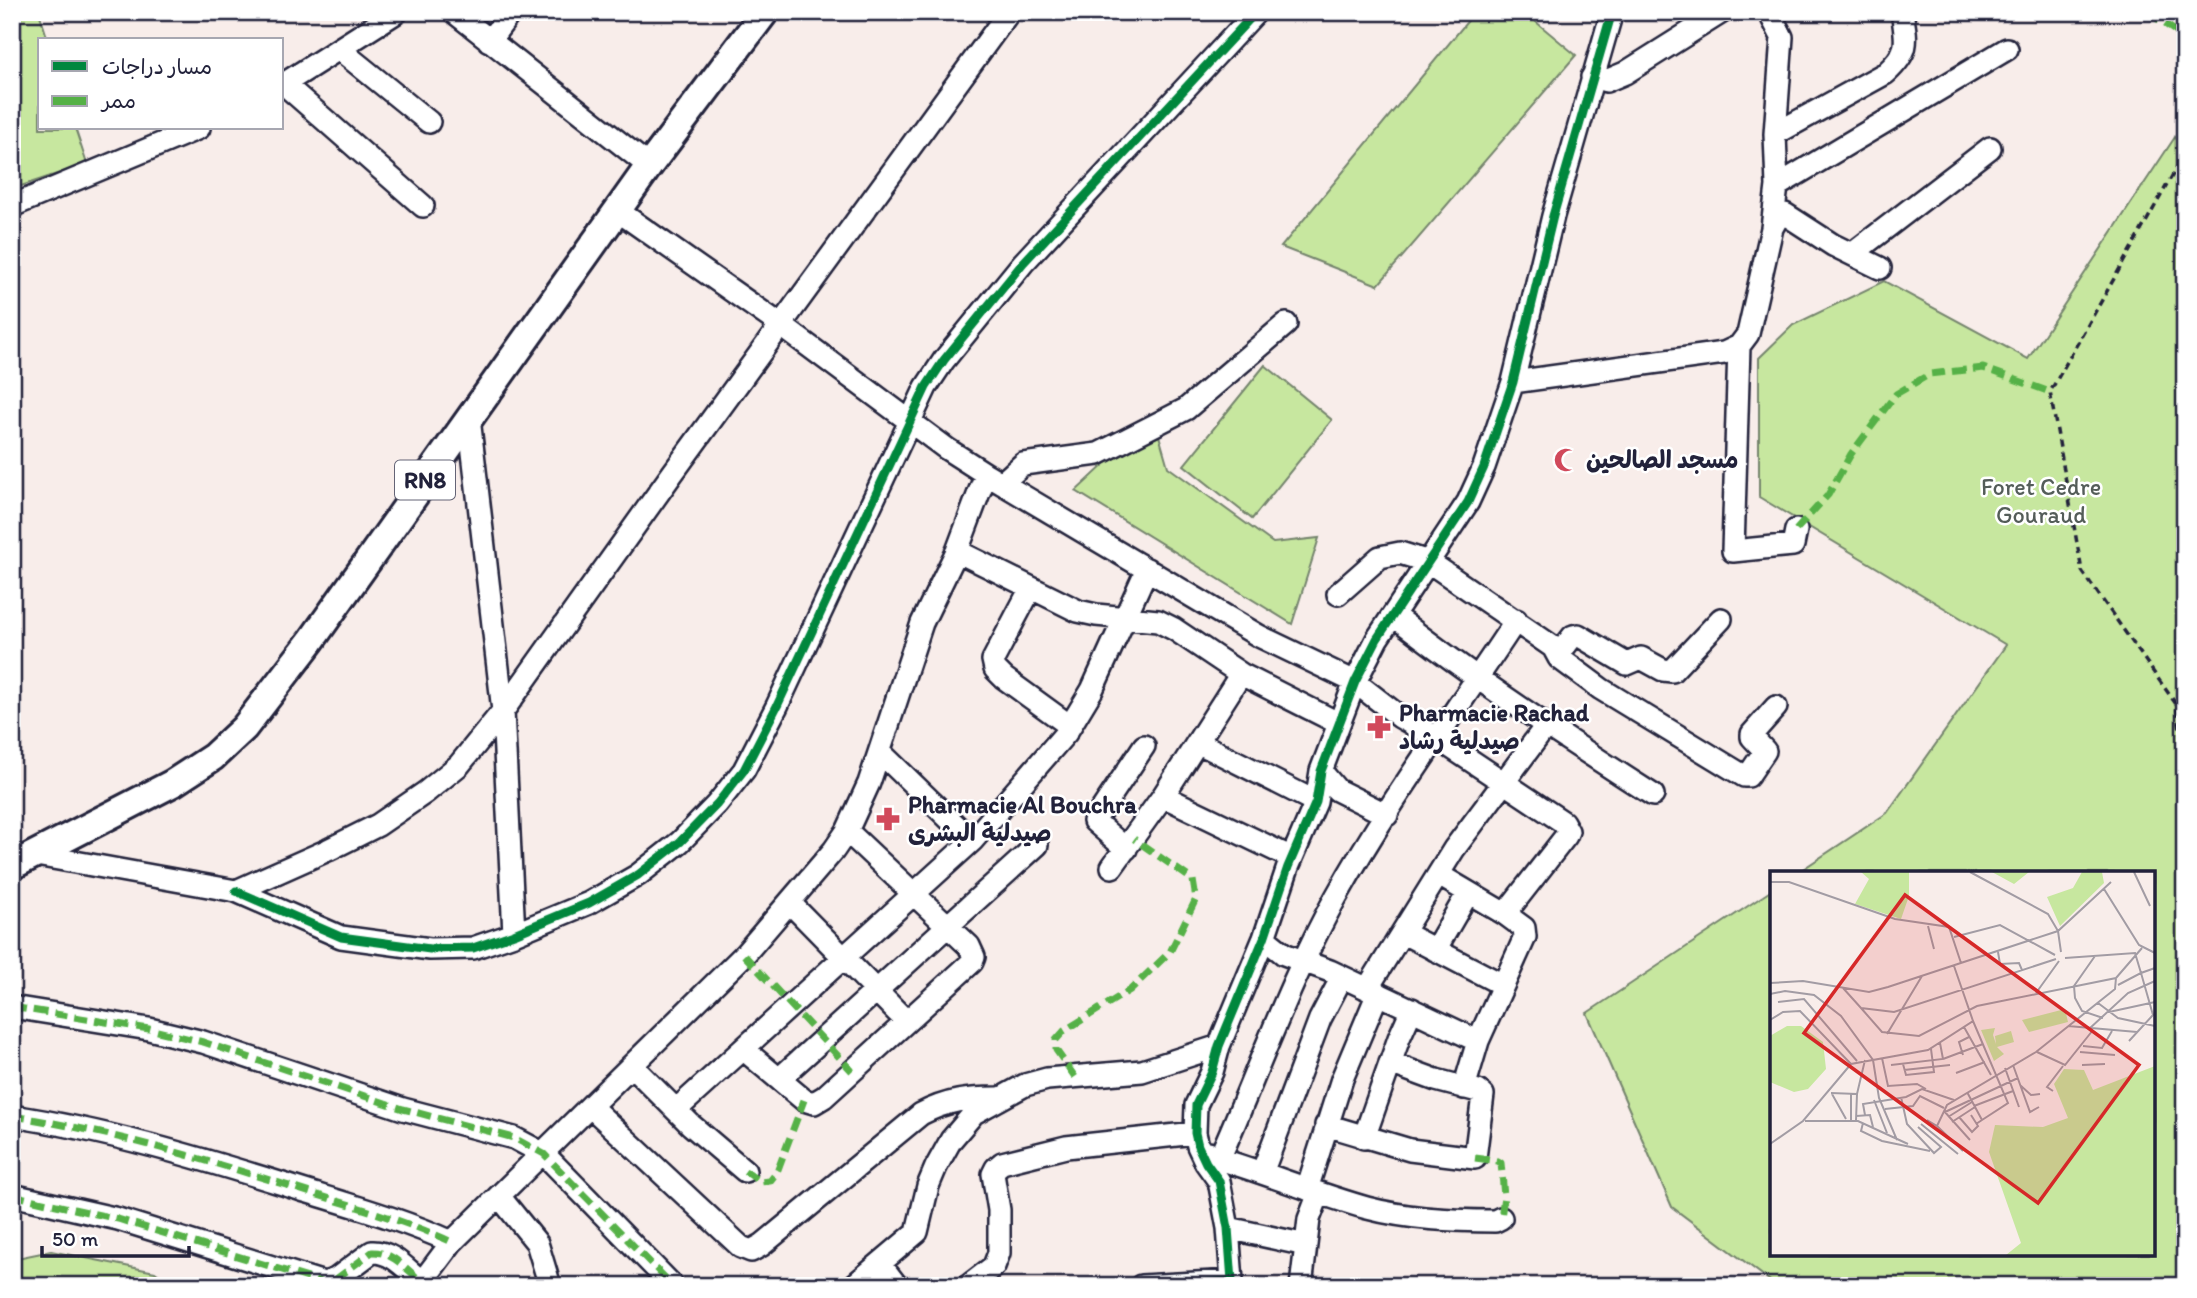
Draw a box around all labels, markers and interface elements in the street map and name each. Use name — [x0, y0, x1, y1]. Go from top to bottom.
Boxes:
legend — [38, 38, 284, 130]
text: مسار دراجات — [102, 54, 212, 79]
text: ممر — [100, 88, 136, 113]
place label: مسجد الصالحين — [1586, 445, 1738, 474]
mosque icon: مسجد الصالحين — [1552, 446, 1580, 474]
road number: RN8 — [395, 460, 455, 500]
park label: Foret Cedre Gouraud — [1981, 472, 2101, 529]
place label: Pharmacie Rachad صيدلية رشاد — [1399, 698, 1590, 755]
pharmacy icon: Pharmacie Rachad صيدلية رشاد — [1365, 713, 1393, 741]
place label: Pharmacie Al Bouchra صيدلية البشرى — [908, 790, 1137, 847]
pharmacy icon: Pharmacie Al Bouchra صيدلية البشرى — [874, 805, 902, 833]
inset map — [1770, 871, 2155, 1256]
scale bar — [42, 1214, 189, 1258]
text: 50 m — [52, 1226, 99, 1251]

